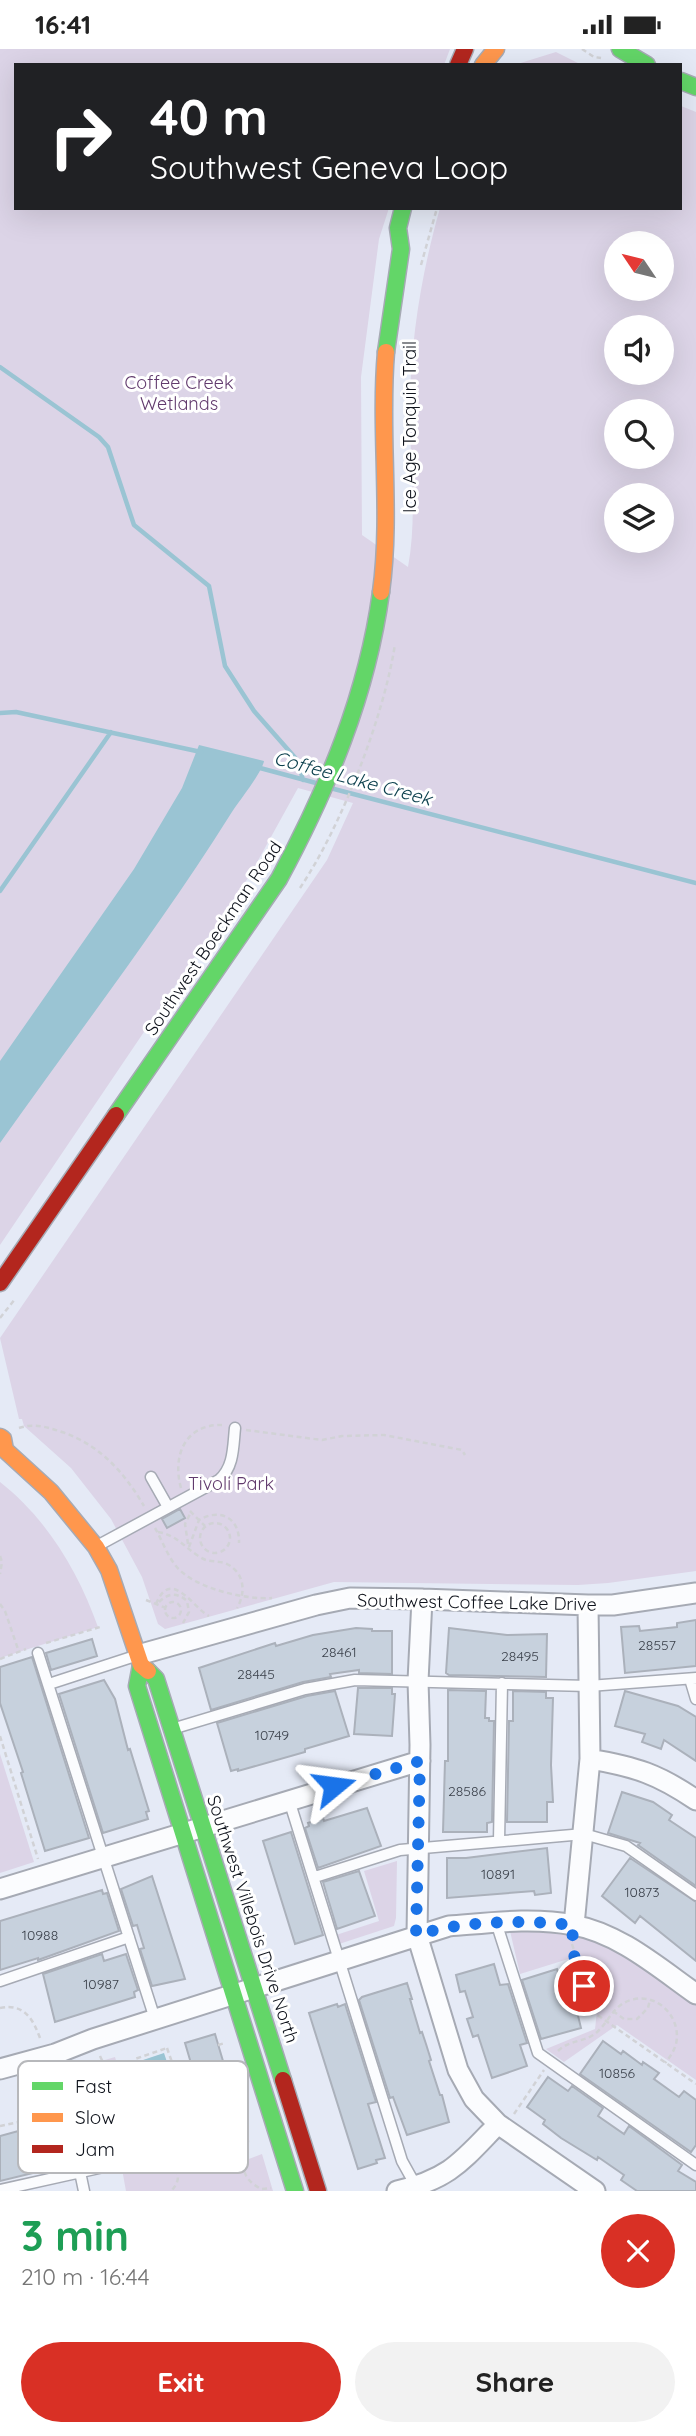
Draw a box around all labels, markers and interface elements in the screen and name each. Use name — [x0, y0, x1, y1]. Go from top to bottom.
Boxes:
text: 16:41 — [35, 8, 91, 41]
text: 40 m — [150, 86, 268, 147]
icon: right — [35, 91, 126, 182]
text: Southwest Geneva Loop — [150, 147, 508, 187]
north arrow — [604, 231, 674, 301]
map controls — [604, 231, 674, 553]
button: sound — [604, 315, 674, 385]
street label: Ice Age Tonquin Trail — [398, 341, 421, 513]
park label: Coffee Creek Wetlands — [124, 371, 234, 415]
button: search — [604, 399, 674, 469]
button: layers — [604, 483, 674, 553]
water label: Coffee Lake Creek — [271, 745, 436, 811]
street label: Southwest Boeckman Road — [139, 836, 287, 1040]
park label: Tivoli Park — [188, 1472, 274, 1495]
street label: Southwest Coffee Lake Drive — [357, 1588, 597, 1616]
house number: 28557 — [638, 1636, 676, 1654]
house number: 28461 — [321, 1643, 357, 1661]
house number: 28495 — [501, 1647, 539, 1665]
house number: 28445 — [237, 1665, 275, 1683]
house number: 10749 — [255, 1726, 289, 1744]
position arrow — [297, 1749, 371, 1823]
house number: 28586 — [448, 1782, 486, 1800]
street label: Southwest Villebois Drive North — [202, 1792, 304, 2046]
house number: 10891 — [481, 1865, 515, 1883]
house number: 10873 — [624, 1883, 660, 1901]
house number: 10988 — [22, 1926, 58, 1944]
pin — [554, 1956, 614, 2016]
icon: arrive — [565, 1967, 603, 2005]
house number: 10987 — [83, 1975, 119, 1993]
legend — [18, 2061, 248, 2173]
house number: 10856 — [599, 2064, 636, 2082]
text: Fast — [75, 2074, 112, 2098]
text: Slow — [75, 2105, 116, 2129]
text: Jam — [75, 2137, 115, 2161]
text: 3 min — [21, 2209, 129, 2262]
button: close — [601, 2214, 675, 2288]
text: 210 m · 16:44 — [21, 2262, 150, 2291]
button: Exit — [21, 2342, 341, 2422]
button: Share — [355, 2342, 675, 2422]

